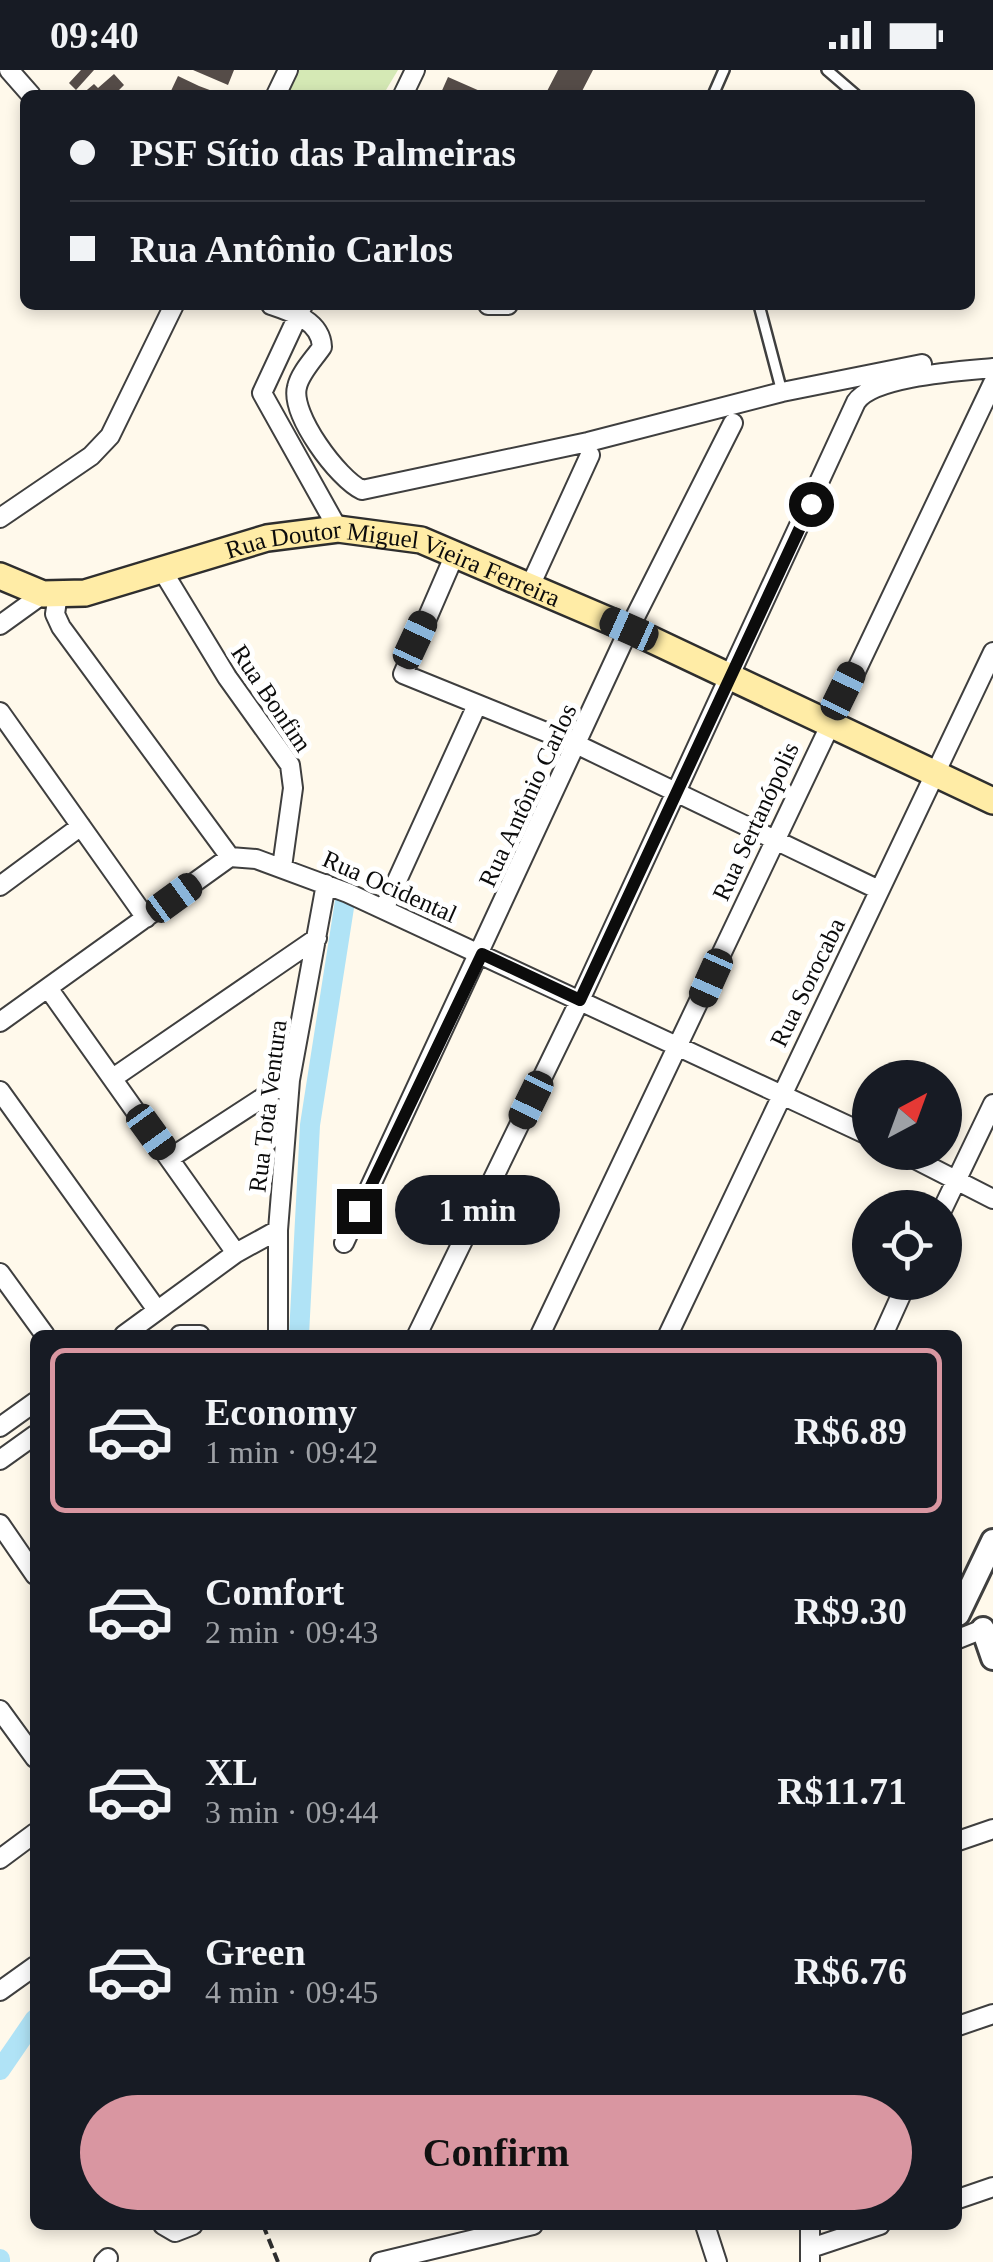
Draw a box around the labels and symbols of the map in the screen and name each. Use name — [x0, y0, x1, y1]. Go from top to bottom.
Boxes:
route start — [789, 482, 834, 527]
street label: Rua Doutor Miguel Vieira Ferreira — [222, 516, 564, 612]
car — [595, 603, 663, 655]
car — [389, 606, 441, 674]
street label: Rua Bonfim — [226, 640, 317, 757]
car — [816, 657, 870, 725]
street label: Rua Antônio Carlos — [473, 700, 582, 891]
street label: Rua Sertanópolis — [707, 738, 804, 905]
street label: Rua Ocidental — [319, 845, 461, 928]
car — [141, 868, 207, 928]
street label: Rua Sorocaba — [765, 914, 850, 1051]
car — [685, 944, 737, 1012]
street label: Rua Tota Ventura — [244, 1018, 291, 1194]
north arrow — [852, 1060, 962, 1170]
car — [504, 1066, 558, 1134]
car — [121, 1099, 181, 1165]
callout: 1 min — [394, 1176, 559, 1246]
route end — [337, 1189, 382, 1234]

